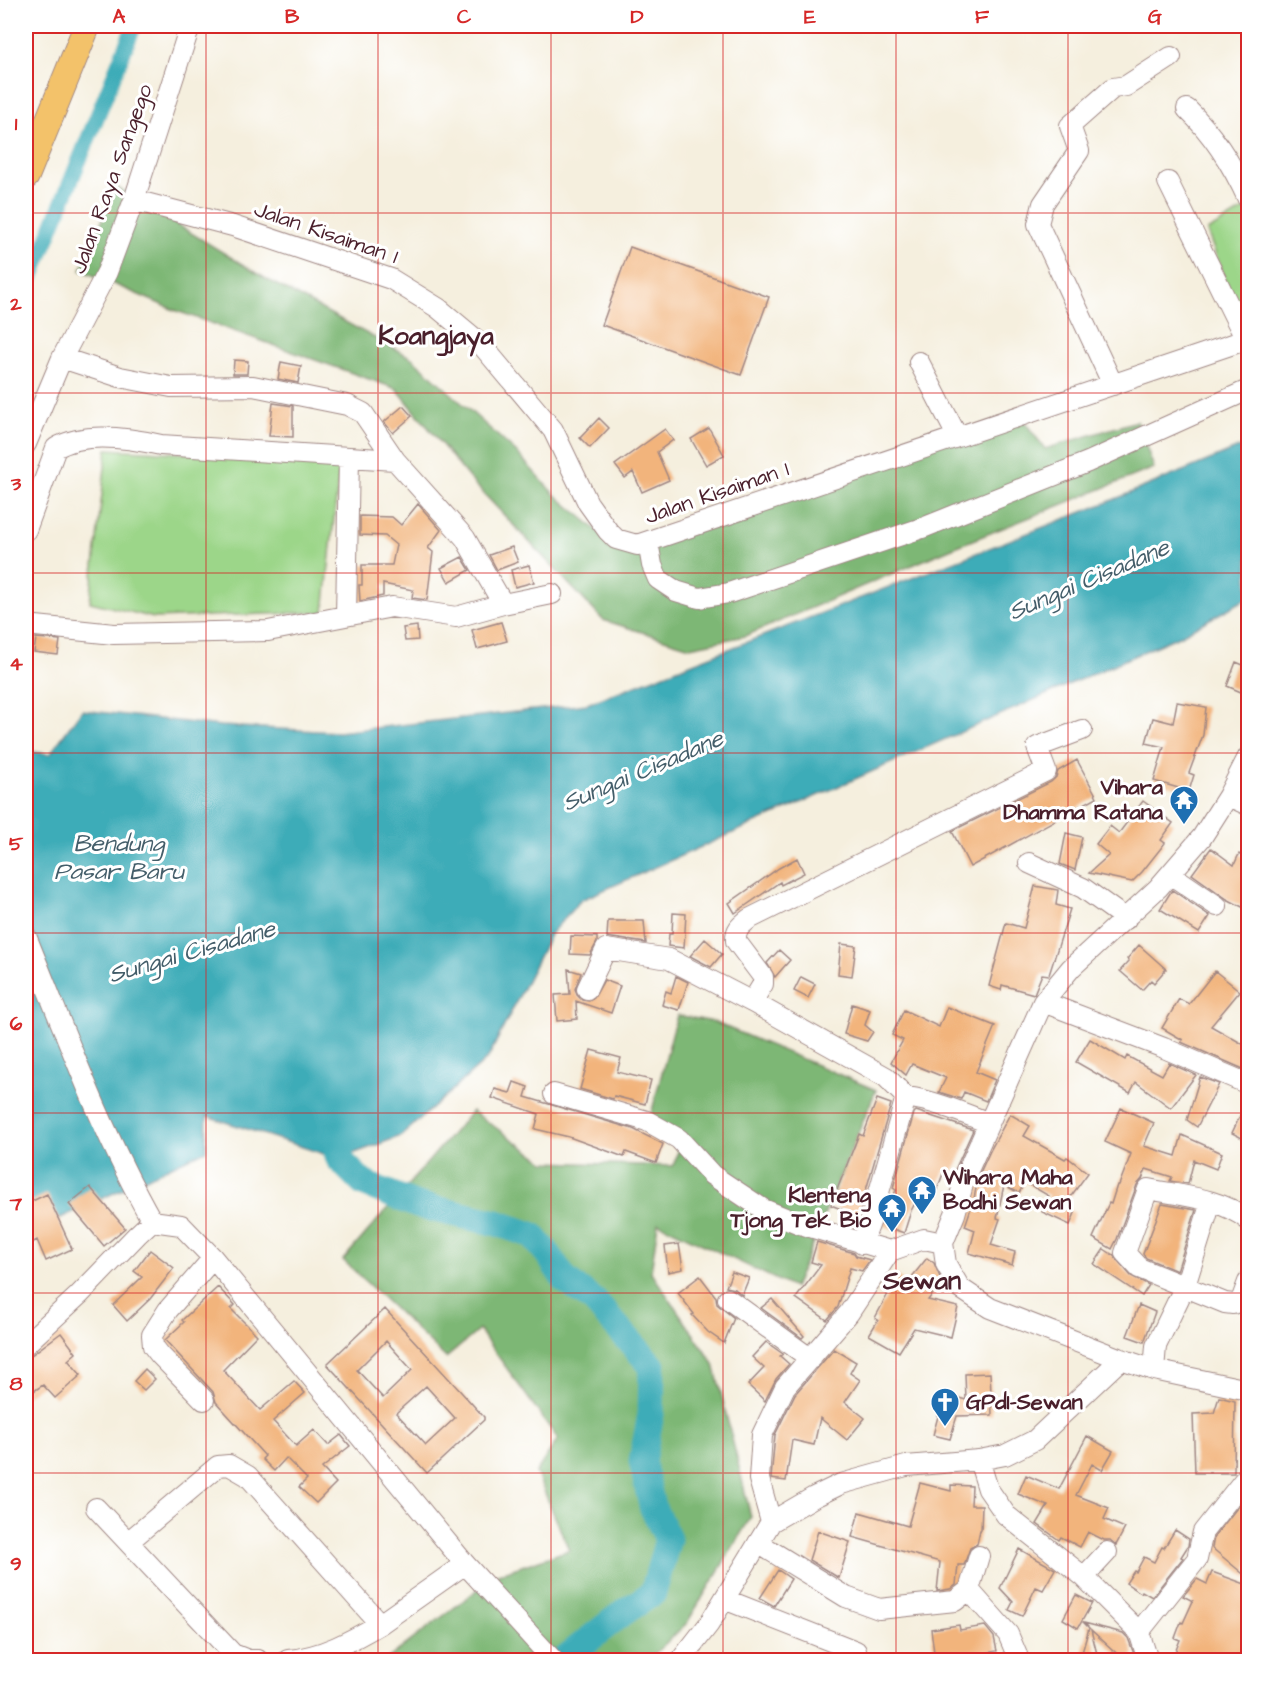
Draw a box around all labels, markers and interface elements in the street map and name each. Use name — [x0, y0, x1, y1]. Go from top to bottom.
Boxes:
text: A — [113, 3, 126, 31]
text: B — [285, 3, 300, 31]
text: C — [457, 3, 472, 31]
text: D — [631, 3, 644, 31]
text: E — [804, 3, 816, 31]
text: F — [975, 3, 990, 31]
text: G — [1148, 3, 1162, 31]
street label: Jalan Raya Sangego — [63, 79, 162, 278]
text: 1 — [15, 110, 18, 138]
street label: Jalan Kisaiman 1 — [250, 194, 402, 272]
text: 2 — [9, 290, 22, 318]
district label: Koangjaya — [378, 318, 494, 357]
street label: Jalan Kisaiman 1 — [641, 454, 793, 532]
text: 3 — [10, 470, 22, 498]
water label: Sungai Cisadane — [1003, 530, 1176, 630]
text: 4 — [9, 650, 23, 678]
water label: Sungai Cisadane — [557, 721, 730, 821]
place label: Vihara Dhamma Ratana — [1003, 772, 1164, 828]
temple icon: Vihara Dhamma Ratana — [1168, 784, 1200, 826]
water label: Bendung Pasar Baru — [54, 827, 185, 889]
text: 5 — [9, 830, 24, 858]
water label: Sungai Cisadane — [105, 912, 281, 993]
text: 6 — [10, 1010, 23, 1038]
place label: Wihara Maha Bodhi Sewan — [942, 1162, 1074, 1218]
temple icon: Wihara Maha Bodhi Sewan — [906, 1174, 938, 1216]
place label: Klenteng Tjong Tek Bio — [730, 1180, 872, 1237]
text: 7 — [9, 1190, 23, 1218]
temple icon: Klenteng Tjong Tek Bio — [876, 1192, 908, 1234]
district label: Sewan — [882, 1263, 961, 1299]
text: 8 — [10, 1370, 23, 1398]
church icon: GPdI-Sewan — [929, 1386, 961, 1428]
place label: GPdI-Sewan — [966, 1387, 1083, 1418]
text: 9 — [10, 1550, 22, 1578]

